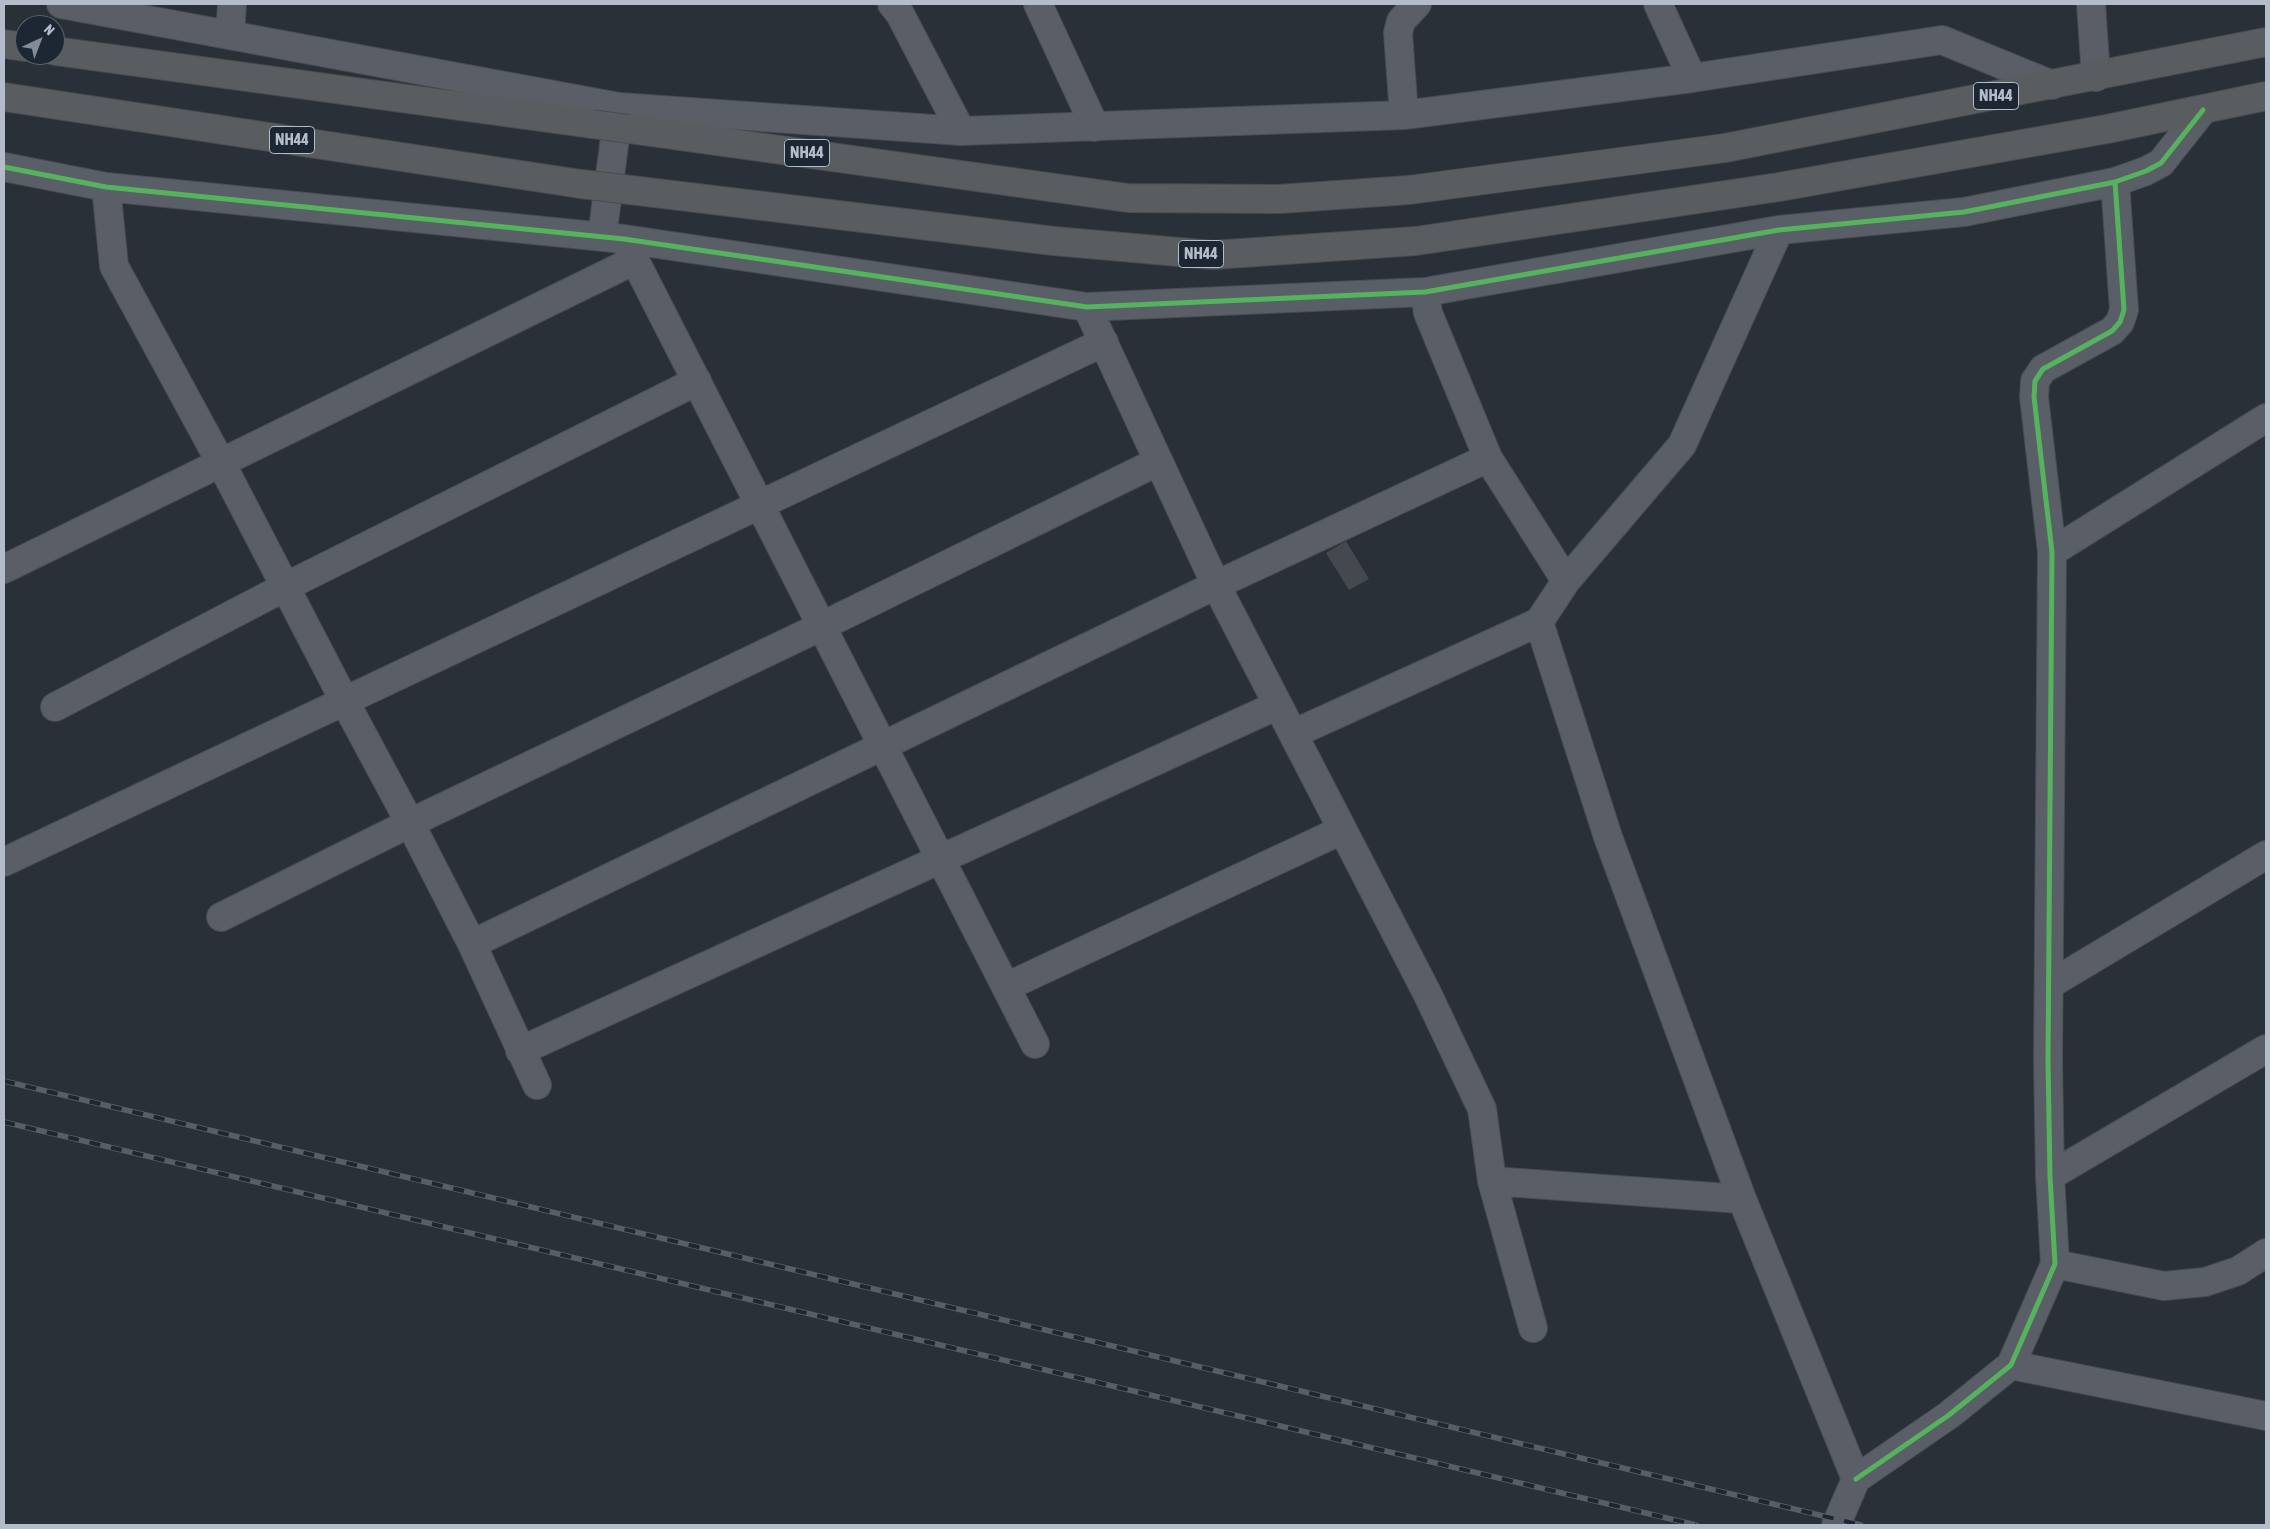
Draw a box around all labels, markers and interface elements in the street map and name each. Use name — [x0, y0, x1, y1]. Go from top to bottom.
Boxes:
north arrow — [15, 15, 65, 65]
text: N — [41, 21, 58, 38]
road number: NH44 — [1974, 82, 2018, 110]
road number: NH44 — [270, 126, 314, 154]
road number: NH44 — [784, 140, 830, 167]
road number: NH44 — [1178, 240, 1224, 268]

